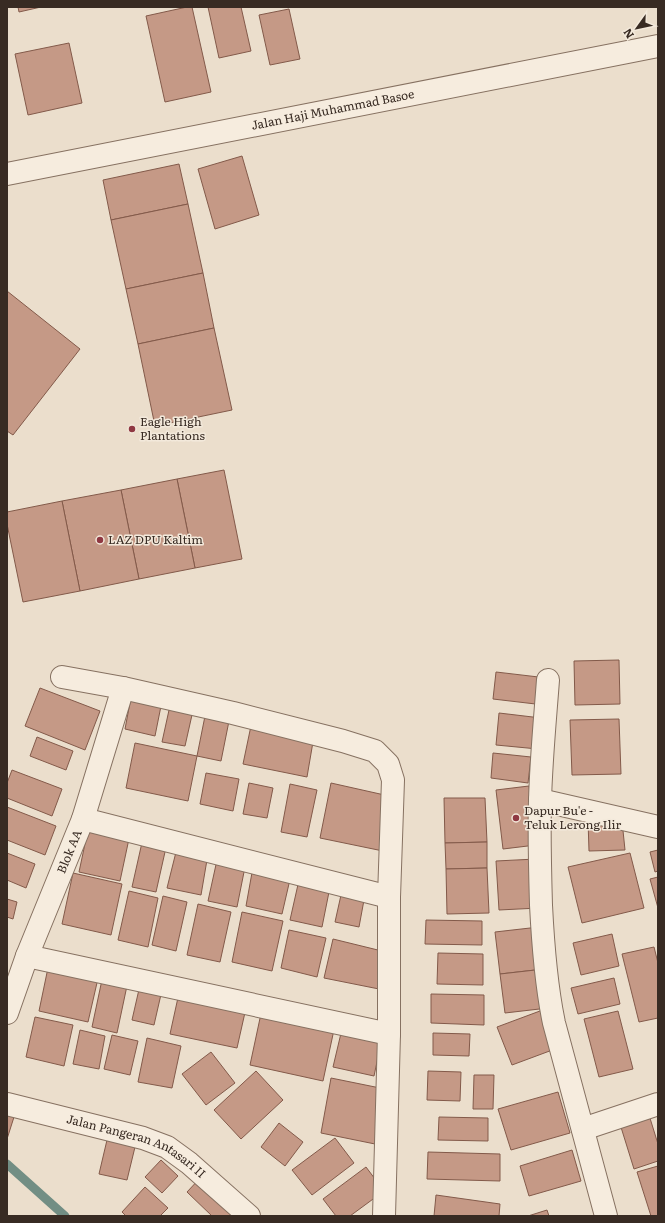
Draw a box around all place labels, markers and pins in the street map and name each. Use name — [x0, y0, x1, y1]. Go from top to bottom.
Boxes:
place label: Eagle High Plantations — [140, 412, 206, 444]
marker: Eagle High Plantations — [127, 424, 137, 434]
place label: LAZ DPU Kaltim — [108, 530, 203, 548]
marker: LAZ DPU Kaltim — [95, 535, 105, 545]
place label: Dapur Bu'e - Teluk Lerong Ilir — [524, 801, 621, 833]
marker: Dapur Bu'e - Teluk Lerong Ilir — [511, 813, 521, 823]

